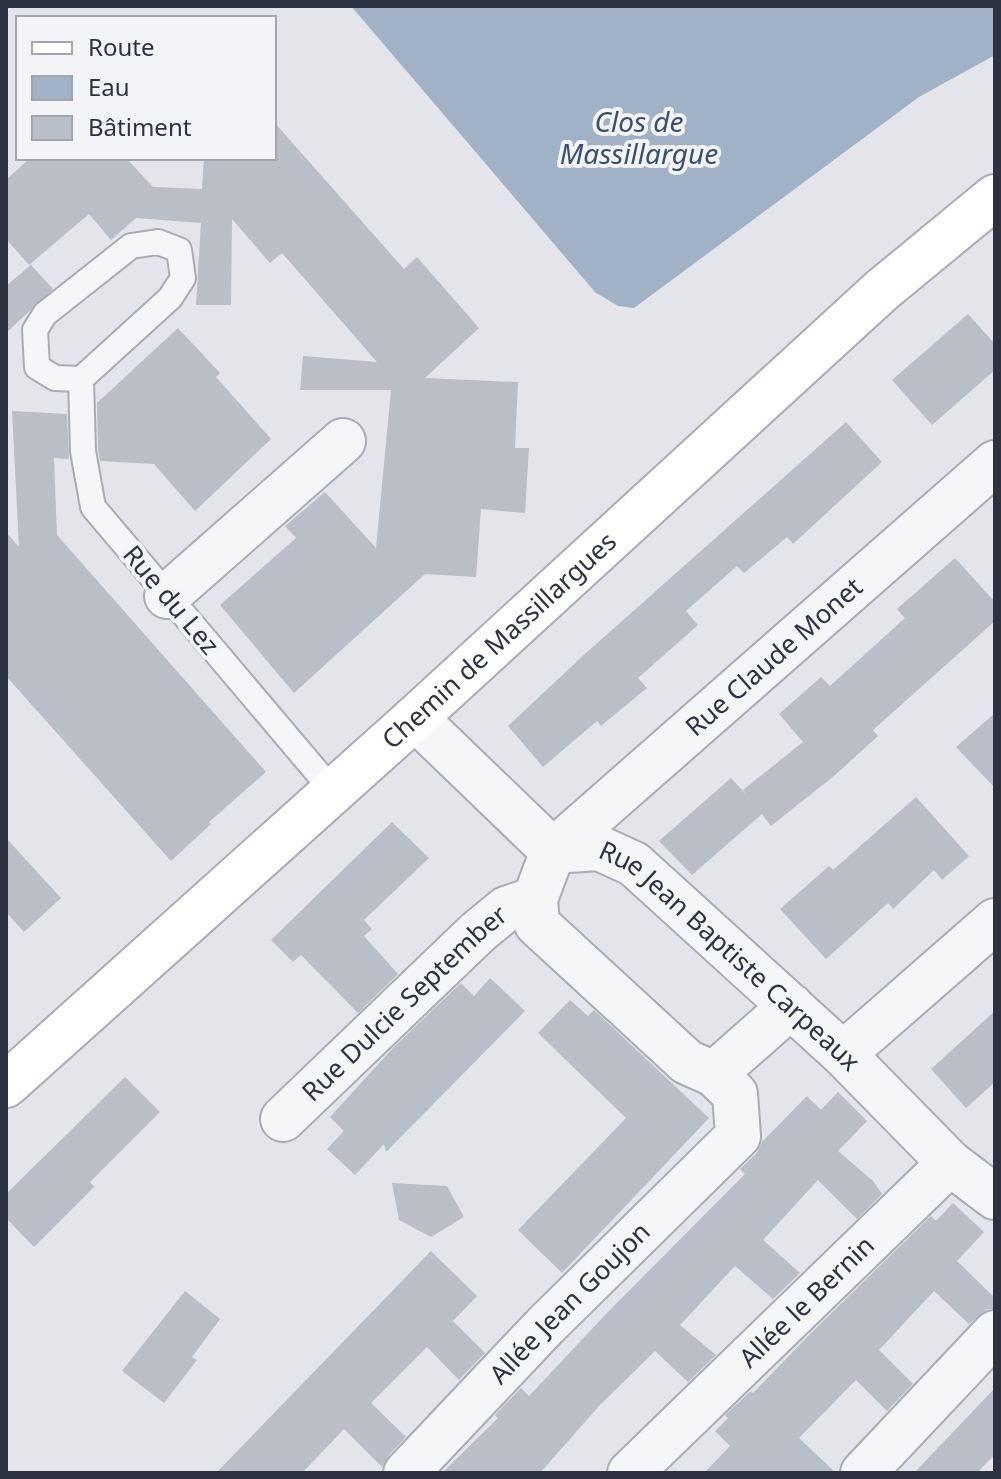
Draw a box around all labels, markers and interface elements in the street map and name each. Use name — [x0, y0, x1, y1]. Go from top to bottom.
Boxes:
legend — [16, 16, 276, 160]
text: Route — [88, 30, 154, 63]
text: Eau — [88, 70, 130, 103]
water label: Clos de Massillargue — [560, 102, 718, 172]
text: Bâtiment — [88, 110, 192, 143]
street label: Chemin de Massillargues — [374, 523, 624, 756]
street label: Rue du Lez — [115, 537, 228, 662]
street label: Rue Claude Monet — [677, 569, 870, 744]
street label: Rue Jean Baptiste Carpeaux — [594, 832, 869, 1079]
street label: Rue Dulcie September — [293, 896, 515, 1109]
street label: Allée Jean Goujon — [481, 1214, 657, 1391]
street label: Allée le Bernin — [730, 1227, 882, 1375]

